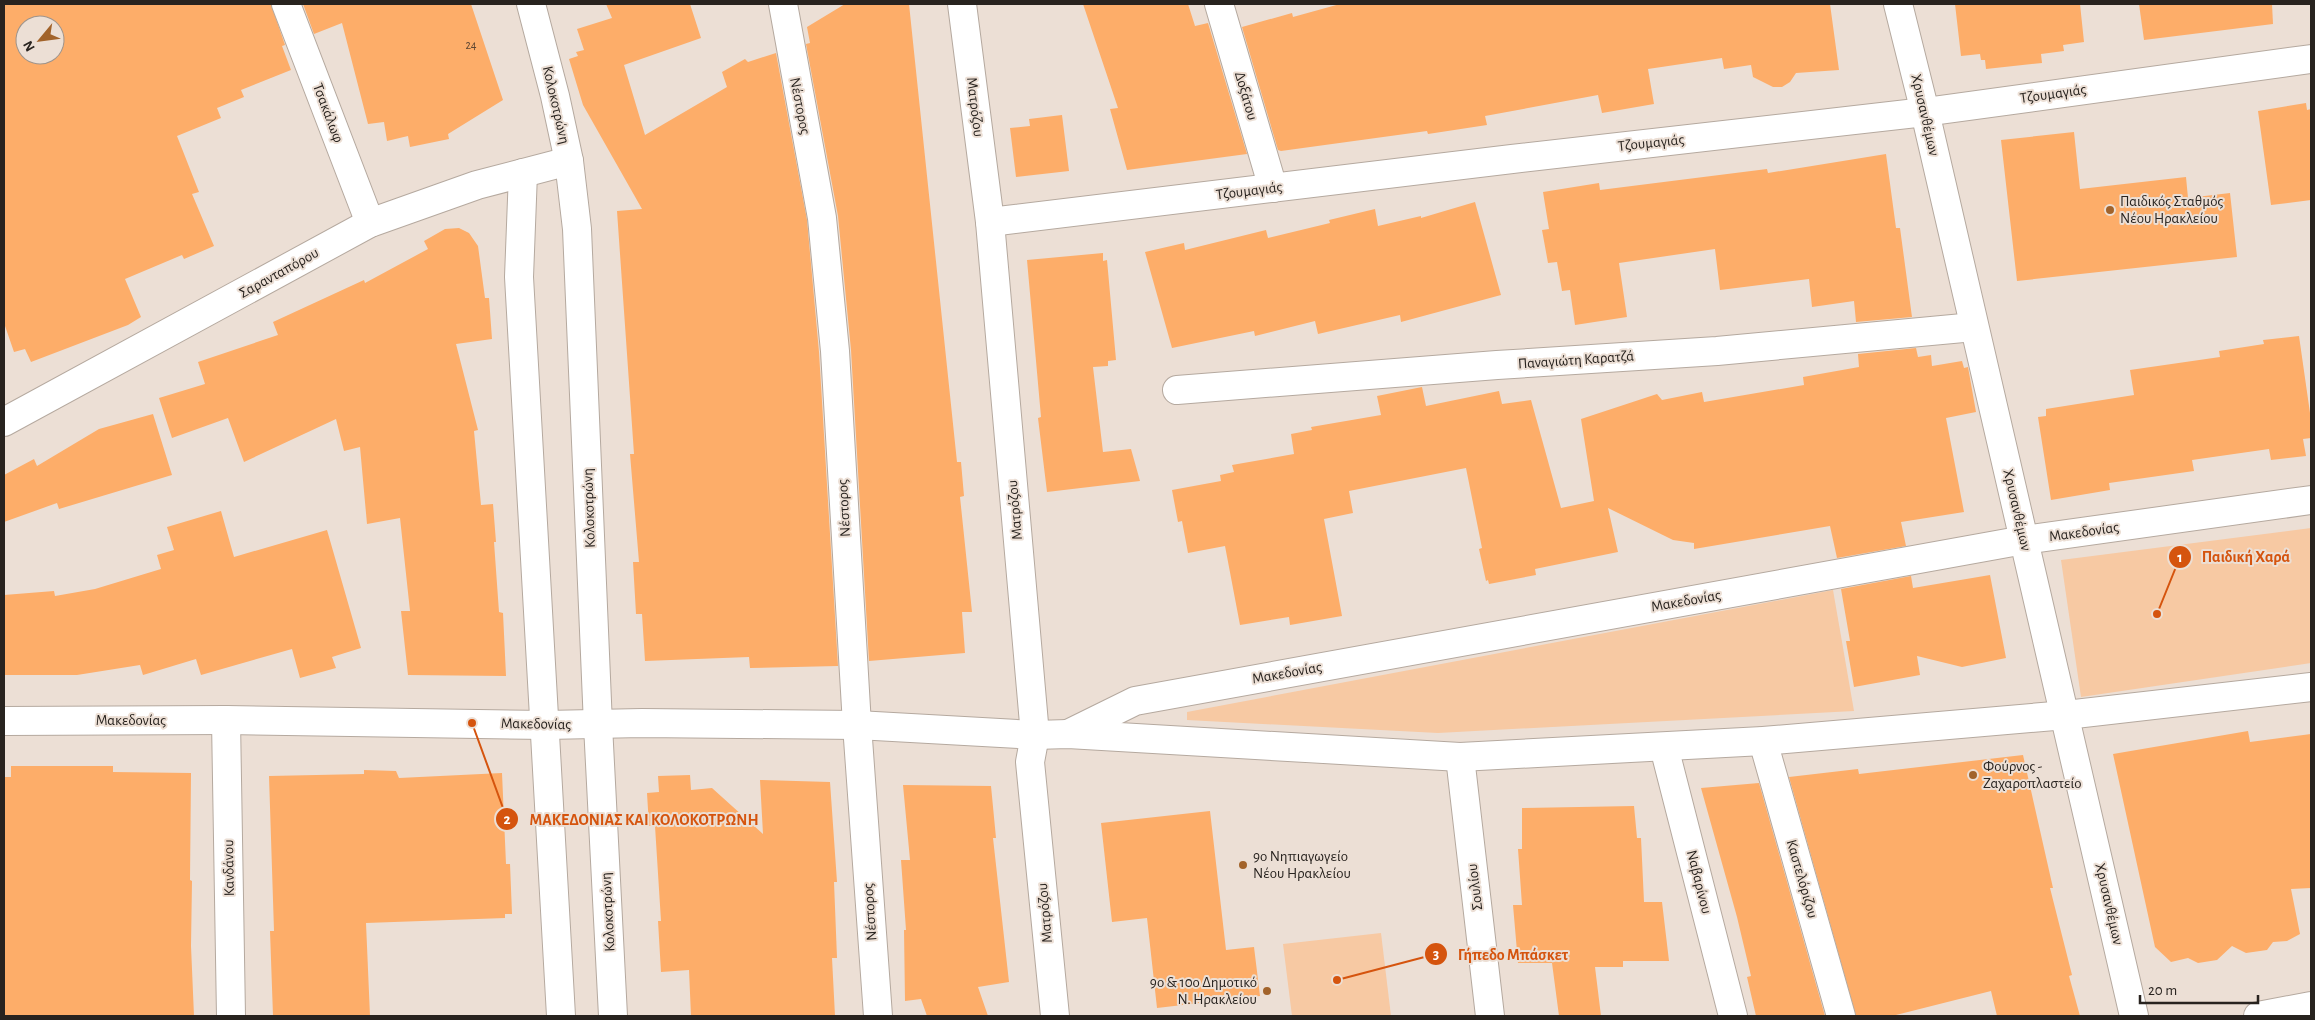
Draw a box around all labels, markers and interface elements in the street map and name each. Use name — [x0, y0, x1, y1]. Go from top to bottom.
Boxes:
north arrow — [15, 15, 65, 65]
text: N — [21, 38, 38, 53]
house number: 24 — [465, 39, 477, 51]
street label: Κολοκοτρώνη — [540, 65, 572, 145]
street label: Δοξάτου — [1232, 70, 1260, 122]
street label: Χρυσανθέμων — [1908, 73, 1942, 157]
street label: Νέστορος — [787, 76, 813, 136]
street label: Ματρόζου — [964, 76, 986, 138]
street label: Τσακάλωφ — [310, 81, 346, 145]
street label: Τζουμαγιάς — [2019, 82, 2087, 106]
street label: Τζουμαγιάς — [1617, 132, 1685, 154]
street label: Τζουμαγιάς — [1215, 179, 1283, 203]
place label: Παιδικός Σταθμός Νέου Ηρακλείου — [2120, 194, 2223, 226]
marker: Παιδικός Σταθμός Νέου Ηρακλείου — [2104, 204, 2116, 216]
street label: Σαρανταπόρου — [237, 245, 321, 301]
street label: Παναγιώτη Καρατζά — [1517, 348, 1635, 372]
street label: Κολοκοτρώνη — [580, 468, 598, 548]
street label: Χρυσανθέμων — [2000, 468, 2034, 552]
street label: Νέστορος — [835, 479, 853, 537]
street label: Ματρόζου — [1005, 479, 1025, 541]
street label: Μακεδονίας — [2048, 520, 2120, 544]
callout: Παιδική Χαρά — [2167, 541, 2300, 572]
text: Παιδική Χαρά — [2202, 549, 2291, 565]
text: 1 — [2177, 550, 2183, 565]
street label: Μακεδονίας — [1650, 587, 1722, 614]
street label: Μακεδονίας — [1251, 659, 1323, 686]
street label: Μακεδονίας — [96, 713, 166, 728]
street label: Μακεδονίας — [501, 716, 571, 732]
place label: Φούρνος - Ζαχαροπλαστείο — [1983, 759, 2082, 791]
marker: Φούρνος - Ζαχαροπλαστείο — [1967, 769, 1979, 781]
callout: ΜΑΚΕΔΟΝΙΑΣ ΚΑΙ ΚΟΛΟΚΟΤΡΩΝΗ — [495, 804, 769, 835]
text: 2 — [503, 812, 511, 827]
text: ΜΑΚΕΔΟΝΙΑΣ ΚΑΙ ΚΟΛΟΚΟΤΡΩΝΗ — [529, 812, 759, 828]
street label: Καστελόριζου — [1784, 838, 1820, 920]
street label: Κανδάνου — [221, 839, 237, 897]
place label: 9ο Νηπιαγωγείο Νέου Ηρακλείου — [1253, 849, 1351, 881]
street label: Ναβαρίνου — [1684, 849, 1714, 915]
marker: 9ο Νηπιαγωγείο Νέου Ηρακλείου — [1237, 859, 1249, 871]
street label: Χρυσανθέμων — [2092, 862, 2126, 946]
street label: Σουλίου — [1465, 863, 1485, 911]
street label: Κολοκοτρώνη — [598, 872, 618, 952]
street label: Νέστορος — [860, 882, 879, 941]
street label: Ματρόζου — [1035, 882, 1055, 944]
callout: Γήπεδο Μπάσκετ — [1423, 939, 1579, 970]
text: 3 — [1433, 947, 1439, 962]
text: Γήπεδο Μπάσκετ — [1458, 947, 1569, 963]
scale bar — [2140, 972, 2258, 1004]
place label: 9ο & 10ο Δημοτικό Ν. Ηρακλείου — [1150, 975, 1257, 1007]
text: 20 m — [2148, 983, 2177, 998]
marker: 9ο & 10ο Δημοτικό Ν. Ηρακλείου — [1261, 985, 1273, 997]

